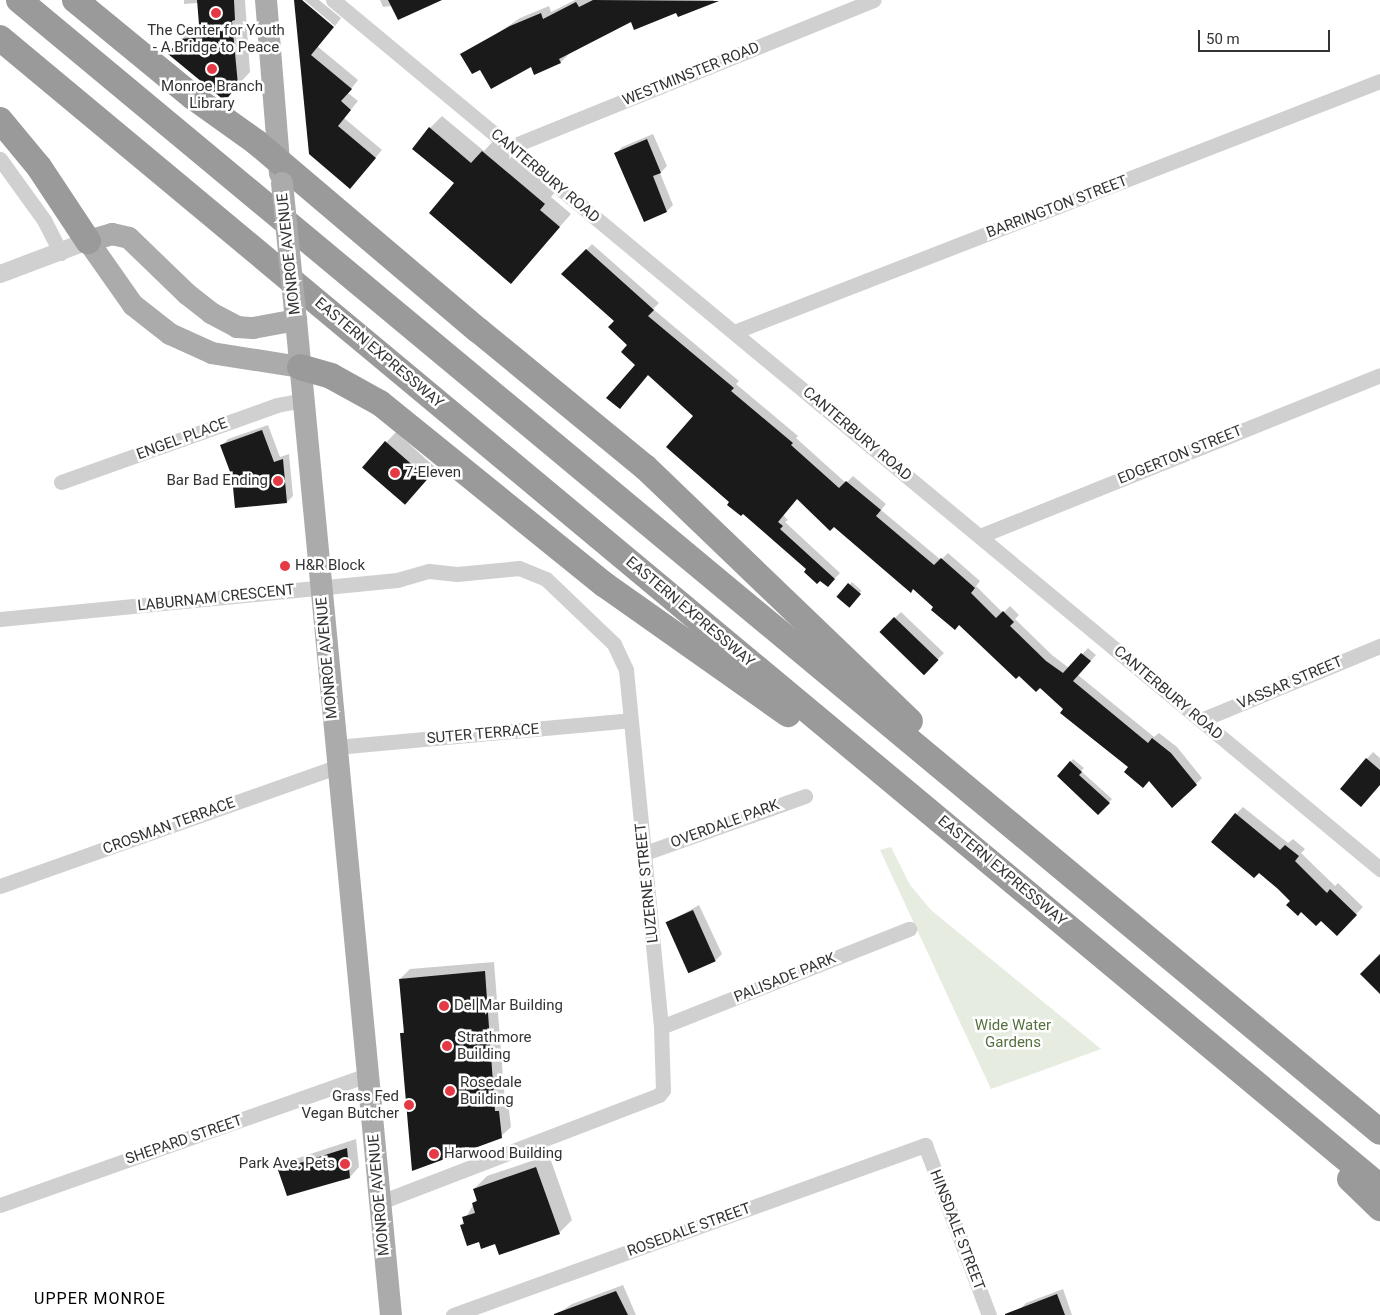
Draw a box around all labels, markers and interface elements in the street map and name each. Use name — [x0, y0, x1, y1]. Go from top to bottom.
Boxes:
marker: The Center for Youth - A Bridge to Peace — [210, 7, 222, 19]
scale bar — [1200, 20, 1332, 52]
place label: The Center for Youth - A Bridge to Peace — [147, 21, 285, 56]
text: 50 m — [1206, 30, 1240, 48]
street label: WESTMINSTER ROAD — [620, 38, 762, 110]
marker: Monroe Branch Library — [206, 63, 218, 75]
place label: Monroe Branch Library — [161, 77, 263, 112]
street label: CANTERBURY ROAD — [487, 125, 603, 227]
street label: BARRINGTON STREET — [984, 172, 1130, 242]
street label: MONROE AVENUE — [274, 192, 304, 316]
street label: EASTERN EXPRESSWAY — [311, 294, 447, 412]
street label: CANTERBURY ROAD — [799, 383, 915, 485]
street label: ENGEL PLACE — [134, 414, 230, 464]
street label: EDGERTON STREET — [1115, 422, 1245, 488]
place label: 7-Eleven — [405, 464, 461, 482]
marker: 7-Eleven — [389, 467, 401, 479]
place label: Bar Bad Ending — [166, 472, 268, 490]
marker: Bar Bad Ending — [272, 475, 284, 487]
street label: EASTERN EXPRESSWAY — [622, 553, 758, 671]
place label: H&R Block — [295, 557, 365, 575]
marker: H&R Block — [279, 560, 291, 572]
street label: LABURNAM CRESCENT — [137, 581, 295, 615]
street label: MONROE AVENUE — [313, 596, 341, 720]
street label: CANTERBURY ROAD — [1110, 642, 1226, 744]
street label: VASSAR STREET — [1235, 653, 1345, 713]
street label: SUTER TERRACE — [426, 720, 540, 748]
street label: CROSMAN TERRACE — [100, 794, 238, 858]
street label: OVERDALE PARK — [668, 796, 782, 852]
street label: EASTERN EXPRESSWAY — [934, 812, 1070, 930]
street label: LUZERNE STREET — [632, 822, 662, 944]
street label: PALISADE PARK — [732, 949, 838, 1007]
place label: Del Mar Building — [454, 997, 563, 1015]
marker: Del Mar Building — [438, 1000, 450, 1012]
park label: Wide Water Gardens — [975, 1016, 1051, 1051]
place label: Strathmore Building — [457, 1028, 532, 1063]
marker: Strathmore Building — [441, 1040, 453, 1052]
place label: Rosedale Building — [460, 1073, 522, 1108]
marker: Rosedale Building — [444, 1085, 456, 1097]
place label: Grass Fed Vegan Butcher — [302, 1087, 399, 1122]
marker: Grass Fed Vegan Butcher — [403, 1099, 415, 1111]
street label: SHEPARD STREET — [123, 1112, 245, 1168]
street label: MONROE AVENUE — [365, 1133, 393, 1257]
place label: Harwood Building — [444, 1145, 562, 1163]
marker: Harwood Building — [428, 1148, 440, 1160]
place label: Park Ave. Pets — [239, 1155, 335, 1173]
marker: Park Ave. Pets — [339, 1158, 351, 1170]
street label: HINSDALE STREET — [926, 1167, 988, 1293]
street label: ROSEDALE STREET — [625, 1199, 753, 1261]
district label: UPPER MONROE — [33, 1289, 167, 1309]

